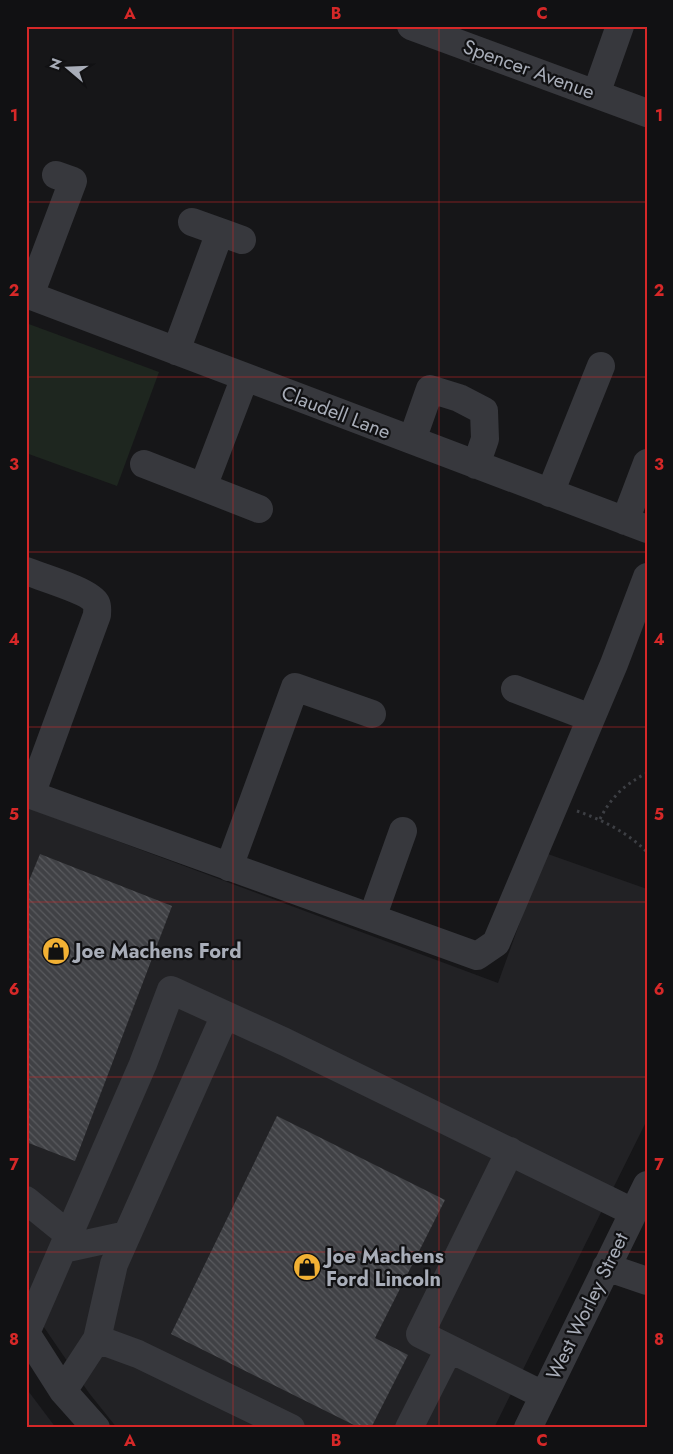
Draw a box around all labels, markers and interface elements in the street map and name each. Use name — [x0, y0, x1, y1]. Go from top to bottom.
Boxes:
text: A — [123, 2, 136, 25]
text: B — [331, 2, 341, 25]
text: C — [536, 2, 548, 25]
street label: Spencer Avenue — [459, 32, 599, 107]
north arrow — [42, 42, 92, 92]
text: N — [44, 55, 67, 72]
text: 1 — [10, 104, 18, 127]
text: 1 — [655, 104, 663, 127]
text: 2 — [9, 279, 19, 302]
text: 2 — [654, 279, 664, 302]
street label: Claudell Lane — [277, 378, 395, 447]
text: 3 — [9, 453, 19, 476]
text: 3 — [654, 453, 664, 476]
text: 4 — [8, 628, 20, 651]
text: 4 — [653, 628, 665, 651]
text: 5 — [9, 803, 19, 826]
text: 5 — [654, 803, 664, 826]
shop icon: Joe Machens Ford — [41, 936, 71, 966]
place label: Joe Machens Ford — [71, 937, 242, 966]
text: 6 — [9, 978, 19, 1001]
text: 6 — [654, 978, 664, 1001]
text: 7 — [9, 1153, 19, 1176]
text: 7 — [654, 1153, 664, 1176]
street label: West Worley Street — [539, 1228, 636, 1385]
place label: Joe Machens Ford Lincoln — [322, 1242, 444, 1294]
shop icon: Joe Machens Ford Lincoln — [292, 1252, 322, 1282]
text: 8 — [9, 1328, 19, 1351]
text: 8 — [654, 1328, 664, 1351]
text: A — [123, 1429, 136, 1452]
text: B — [331, 1429, 341, 1452]
text: C — [536, 1429, 548, 1452]

